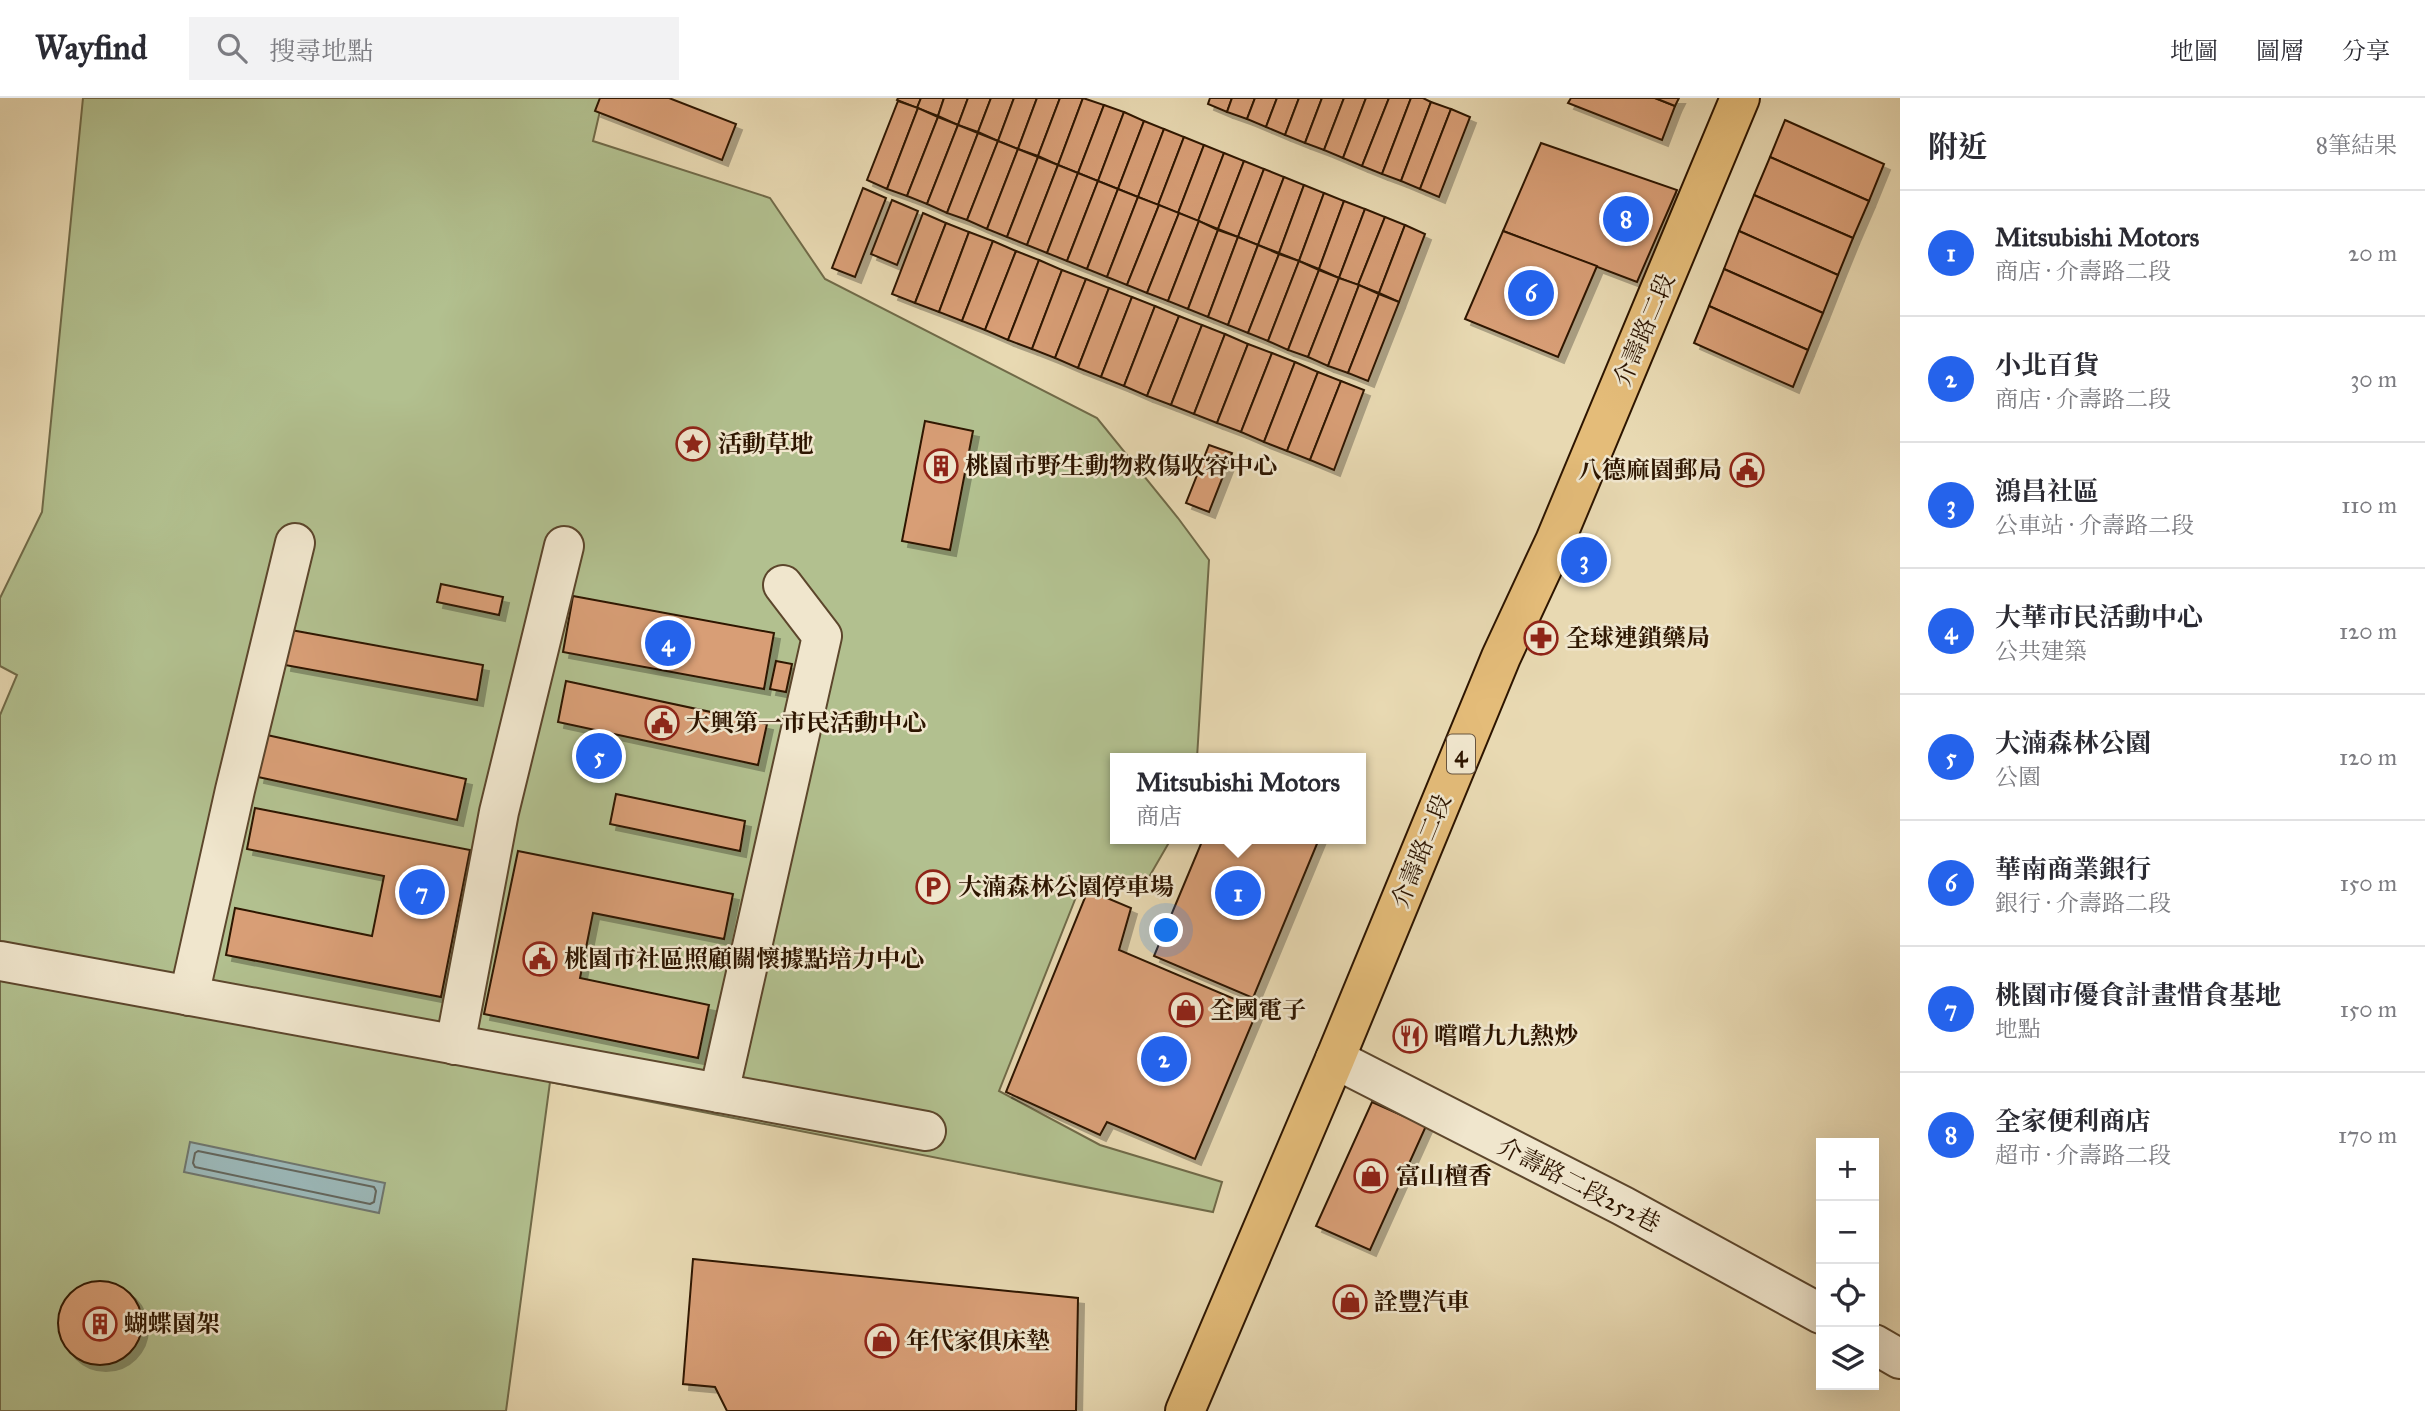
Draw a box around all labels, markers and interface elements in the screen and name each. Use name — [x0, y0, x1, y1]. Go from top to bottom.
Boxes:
search box — [189, 17, 679, 80]
text: Wayfind — [35, 28, 147, 68]
icon: search — [213, 29, 251, 67]
text: 搜尋地點 — [269, 35, 373, 67]
text: 地圖 — [2170, 36, 2218, 66]
text: 圖層 — [2256, 36, 2304, 66]
text: 分享 — [2342, 36, 2390, 66]
text: 附近 — [1928, 129, 1988, 165]
text: 8筆結果 — [2316, 131, 2397, 159]
pin: 8 — [1603, 193, 1649, 245]
text: Mitsubishi Motors — [1995, 221, 2199, 253]
text: 1 — [1946, 239, 1956, 267]
text: 20 m — [2348, 239, 2397, 267]
text: 商店 · 介壽路二段 — [1995, 257, 2171, 285]
pin: 6 — [1508, 267, 1554, 319]
street label: 介壽路二段 — [1607, 269, 1681, 391]
text: 小北百貨 — [1995, 349, 2099, 381]
text: 2 — [1945, 365, 1957, 393]
text: 30 m — [2350, 365, 2397, 393]
text: 商店 · 介壽路二段 — [1995, 385, 2171, 413]
place icon: 活動草地 — [674, 425, 712, 463]
place label: 活動草地 — [718, 429, 814, 459]
building icon: 桃園市野生動物救傷收容中心 — [922, 447, 960, 485]
place label: 桃園市野生動物救傷收容中心 — [965, 451, 1277, 481]
public building icon: 八德麻園郵局 — [1728, 451, 1766, 489]
place label: 八德麻園郵局 — [1578, 455, 1722, 485]
text: 鴻昌社區 — [1995, 475, 2099, 507]
text: 3 — [1946, 491, 1956, 519]
text: 110 m — [2341, 491, 2397, 519]
text: 公車站 · 介壽路二段 — [1995, 511, 2194, 539]
pin: 3 — [1561, 534, 1607, 586]
text: 大華市民活動中心 — [1995, 601, 2203, 633]
pin: 4 — [645, 617, 691, 669]
text: 4 — [1945, 617, 1957, 645]
text: 120 m — [2339, 617, 2397, 645]
pharmacy icon: 全球連鎖藥局 — [1522, 619, 1560, 657]
place label: 全球連鎖藥局 — [1566, 623, 1710, 653]
text: 公共建築 — [1995, 637, 2087, 665]
public building icon: 大興第一市民活動中心 — [643, 704, 681, 742]
place label: 大興第一市民活動中心 — [686, 708, 926, 738]
text: 大湳森林公園 — [1995, 727, 2151, 759]
pin: 5 — [576, 730, 622, 782]
road number: 4 — [1447, 734, 1475, 774]
text: 5 — [1946, 743, 1956, 771]
text: 120 m — [2339, 743, 2397, 771]
popup — [1110, 753, 1366, 844]
text: 公園 — [1995, 763, 2041, 791]
text: Mitsubishi Motors — [1136, 766, 1340, 798]
street label: 介壽路二段 — [1385, 790, 1457, 912]
text: 商店 — [1136, 802, 1182, 830]
text: 華南商業銀行 — [1995, 853, 2151, 885]
pin: 7 — [399, 866, 445, 918]
pin: 1 — [1215, 867, 1261, 919]
parking icon: 大湳森林公園停車場 — [914, 868, 952, 906]
text: 6 — [1945, 869, 1957, 897]
text: 150 m — [2340, 869, 2397, 897]
place label: 大湳森林公園停車場 — [958, 872, 1174, 902]
text: 銀行 · 介壽路二段 — [1995, 889, 2171, 917]
your location — [1149, 913, 1183, 947]
public building icon: 桃園市社區照顧關懷據點培力中心 — [521, 940, 559, 978]
place label: 桃園市社區照顧關懷據點培力中心 — [564, 944, 924, 974]
text: 桃園市優食計畫惜食基地 — [1995, 979, 2281, 1011]
shop icon: 全國電子 — [1167, 991, 1205, 1029]
place label: 全國電子 — [1210, 995, 1306, 1025]
text: 7 — [1945, 995, 1957, 1023]
text: 150 m — [2340, 995, 2397, 1023]
text: 地點 — [1995, 1015, 2041, 1043]
restaurant icon: 嚐嚐九九熱炒 — [1391, 1017, 1429, 1055]
place label: 嚐嚐九九熱炒 — [1434, 1021, 1578, 1051]
pin: 2 — [1141, 1033, 1187, 1085]
text: 全家便利商店 — [1995, 1105, 2151, 1137]
text: 8 — [1945, 1121, 1957, 1149]
text: 170 m — [2338, 1121, 2397, 1149]
street label: 介壽路二段252巷 — [1493, 1131, 1665, 1239]
map controls — [1816, 1138, 1879, 1390]
button: + — [1816, 1138, 1879, 1201]
text: 超市 · 介壽路二段 — [1995, 1141, 2171, 1169]
shop icon: 富山檀香 — [1352, 1157, 1390, 1195]
place label: 富山檀香 — [1396, 1161, 1492, 1191]
button: − — [1816, 1201, 1879, 1264]
button: locate — [1816, 1264, 1879, 1327]
shop icon: 詮豐汽車 — [1331, 1283, 1369, 1321]
place label: 詮豐汽車 — [1374, 1287, 1470, 1317]
building icon: 蝴蝶園架 — [81, 1305, 119, 1343]
place label: 蝴蝶園架 — [124, 1309, 220, 1339]
shop icon: 年代家俱床墊 — [863, 1322, 901, 1360]
place label: 年代家俱床墊 — [906, 1326, 1050, 1356]
button: layers — [1816, 1327, 1879, 1390]

